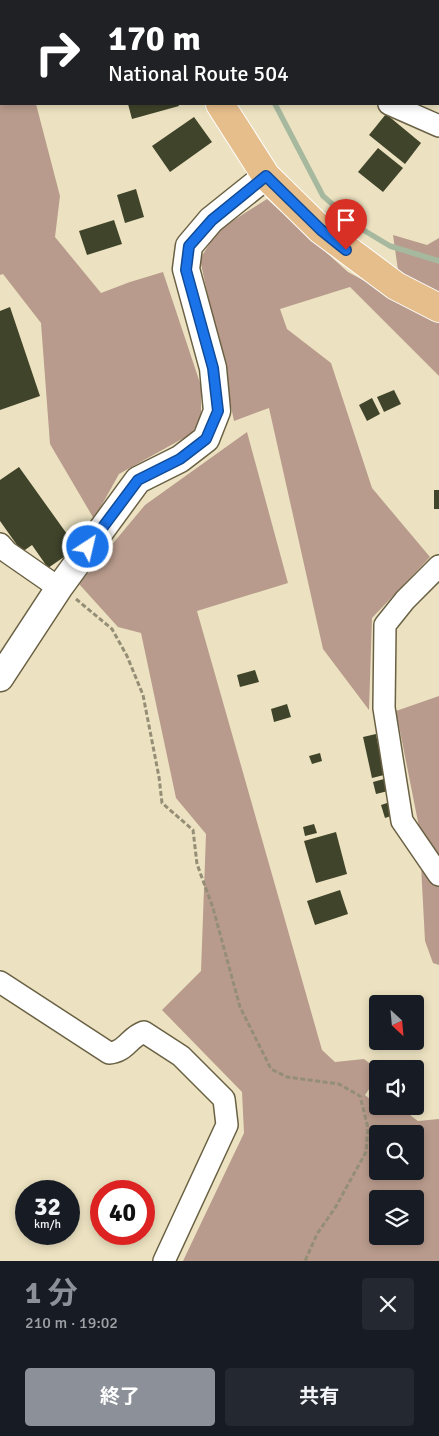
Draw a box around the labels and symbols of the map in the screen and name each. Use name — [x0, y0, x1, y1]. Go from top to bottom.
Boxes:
pin — [325, 199, 367, 250]
position arrow — [61, 520, 113, 572]
north arrow — [369, 995, 424, 1050]
speed limit sign: 40 — [90, 1180, 155, 1245]

